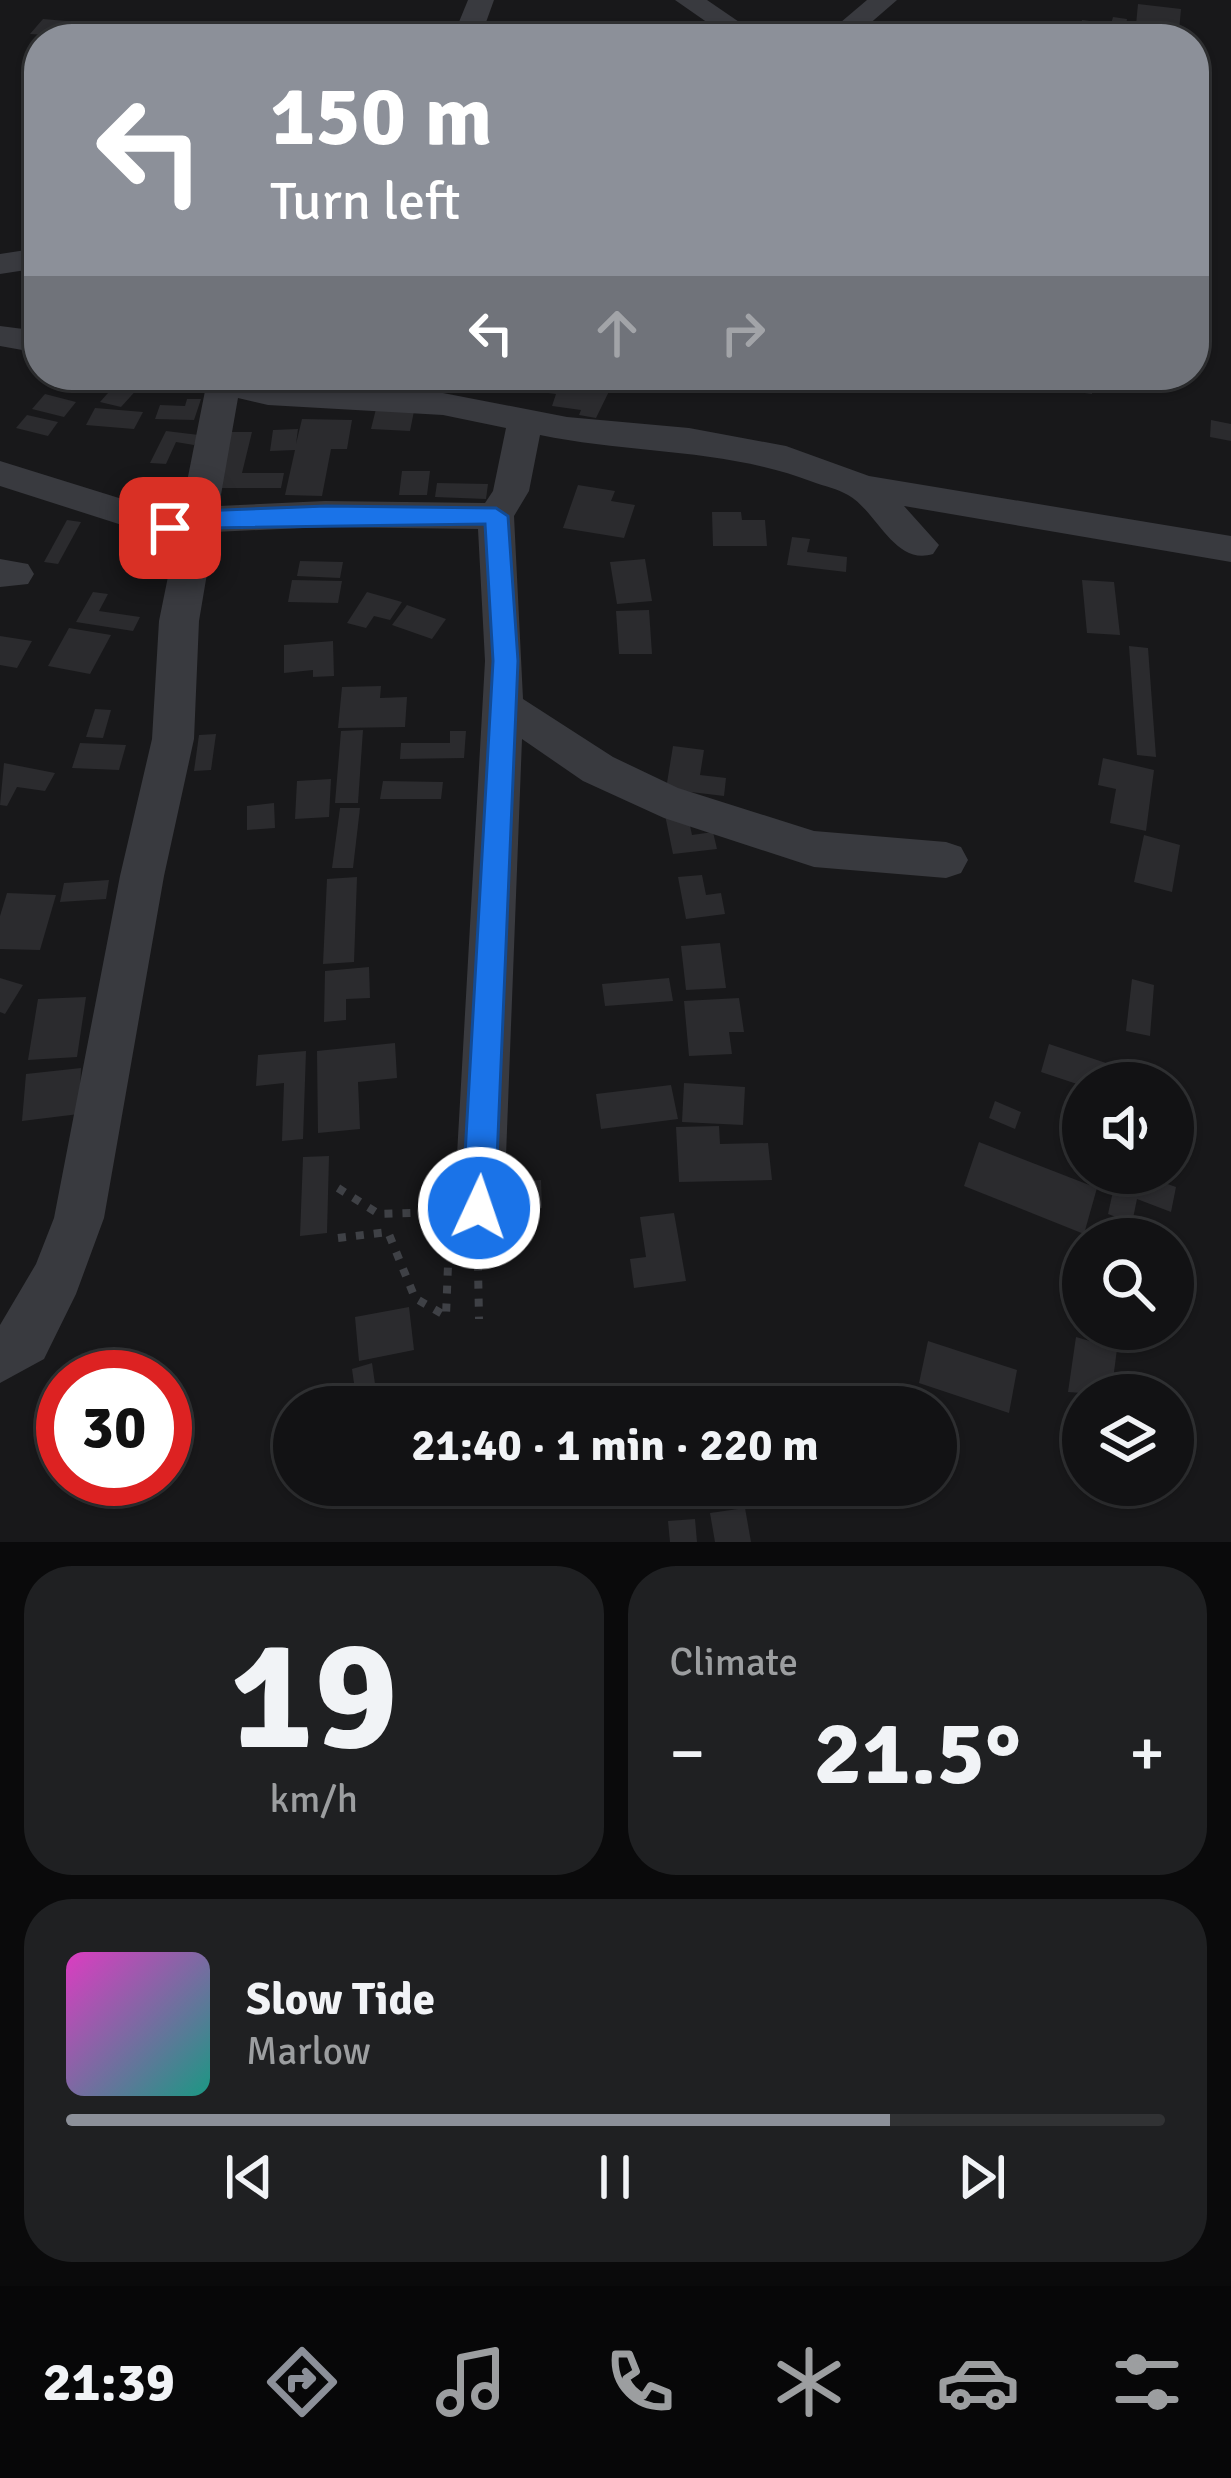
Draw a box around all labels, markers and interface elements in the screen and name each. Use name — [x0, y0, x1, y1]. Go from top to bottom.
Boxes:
text: 150 m — [270, 65, 492, 169]
icon: left — [72, 72, 228, 228]
text: Turn left — [270, 168, 460, 235]
icon: left — [458, 300, 524, 366]
icon: ahead — [584, 300, 650, 366]
icon: right — [710, 300, 776, 366]
pin — [119, 477, 221, 579]
icon: arrive — [137, 495, 203, 561]
map controls — [1062, 1062, 1194, 1506]
button: sound — [1062, 1062, 1194, 1194]
position arrow — [416, 1145, 542, 1271]
button: search — [1062, 1218, 1194, 1350]
speed limit sign: 30 — [36, 1350, 192, 1506]
button: layers — [1062, 1374, 1194, 1506]
text: 21:40 · 1 min · 220 m — [411, 1418, 819, 1473]
text: 19 — [230, 1600, 398, 1793]
text: Climate — [670, 1638, 798, 1686]
text: 21.5° — [813, 1698, 1021, 1809]
text: − — [670, 1713, 705, 1794]
text: + — [1129, 1713, 1165, 1794]
text: km/h — [270, 1775, 358, 1823]
text: Slow Tide — [246, 1972, 435, 2027]
text: Marlow — [246, 2027, 371, 2075]
icon: previous — [216, 2144, 282, 2210]
icon: pause — [582, 2144, 648, 2210]
icon: next — [949, 2144, 1015, 2210]
icon: directions — [260, 2340, 344, 2424]
icon: music — [429, 2340, 513, 2424]
icon: phone — [598, 2340, 682, 2424]
icon: climate — [767, 2340, 851, 2424]
icon: car — [936, 2340, 1020, 2424]
icon: filters — [1105, 2340, 1189, 2424]
text: 21:39 — [42, 2349, 175, 2416]

